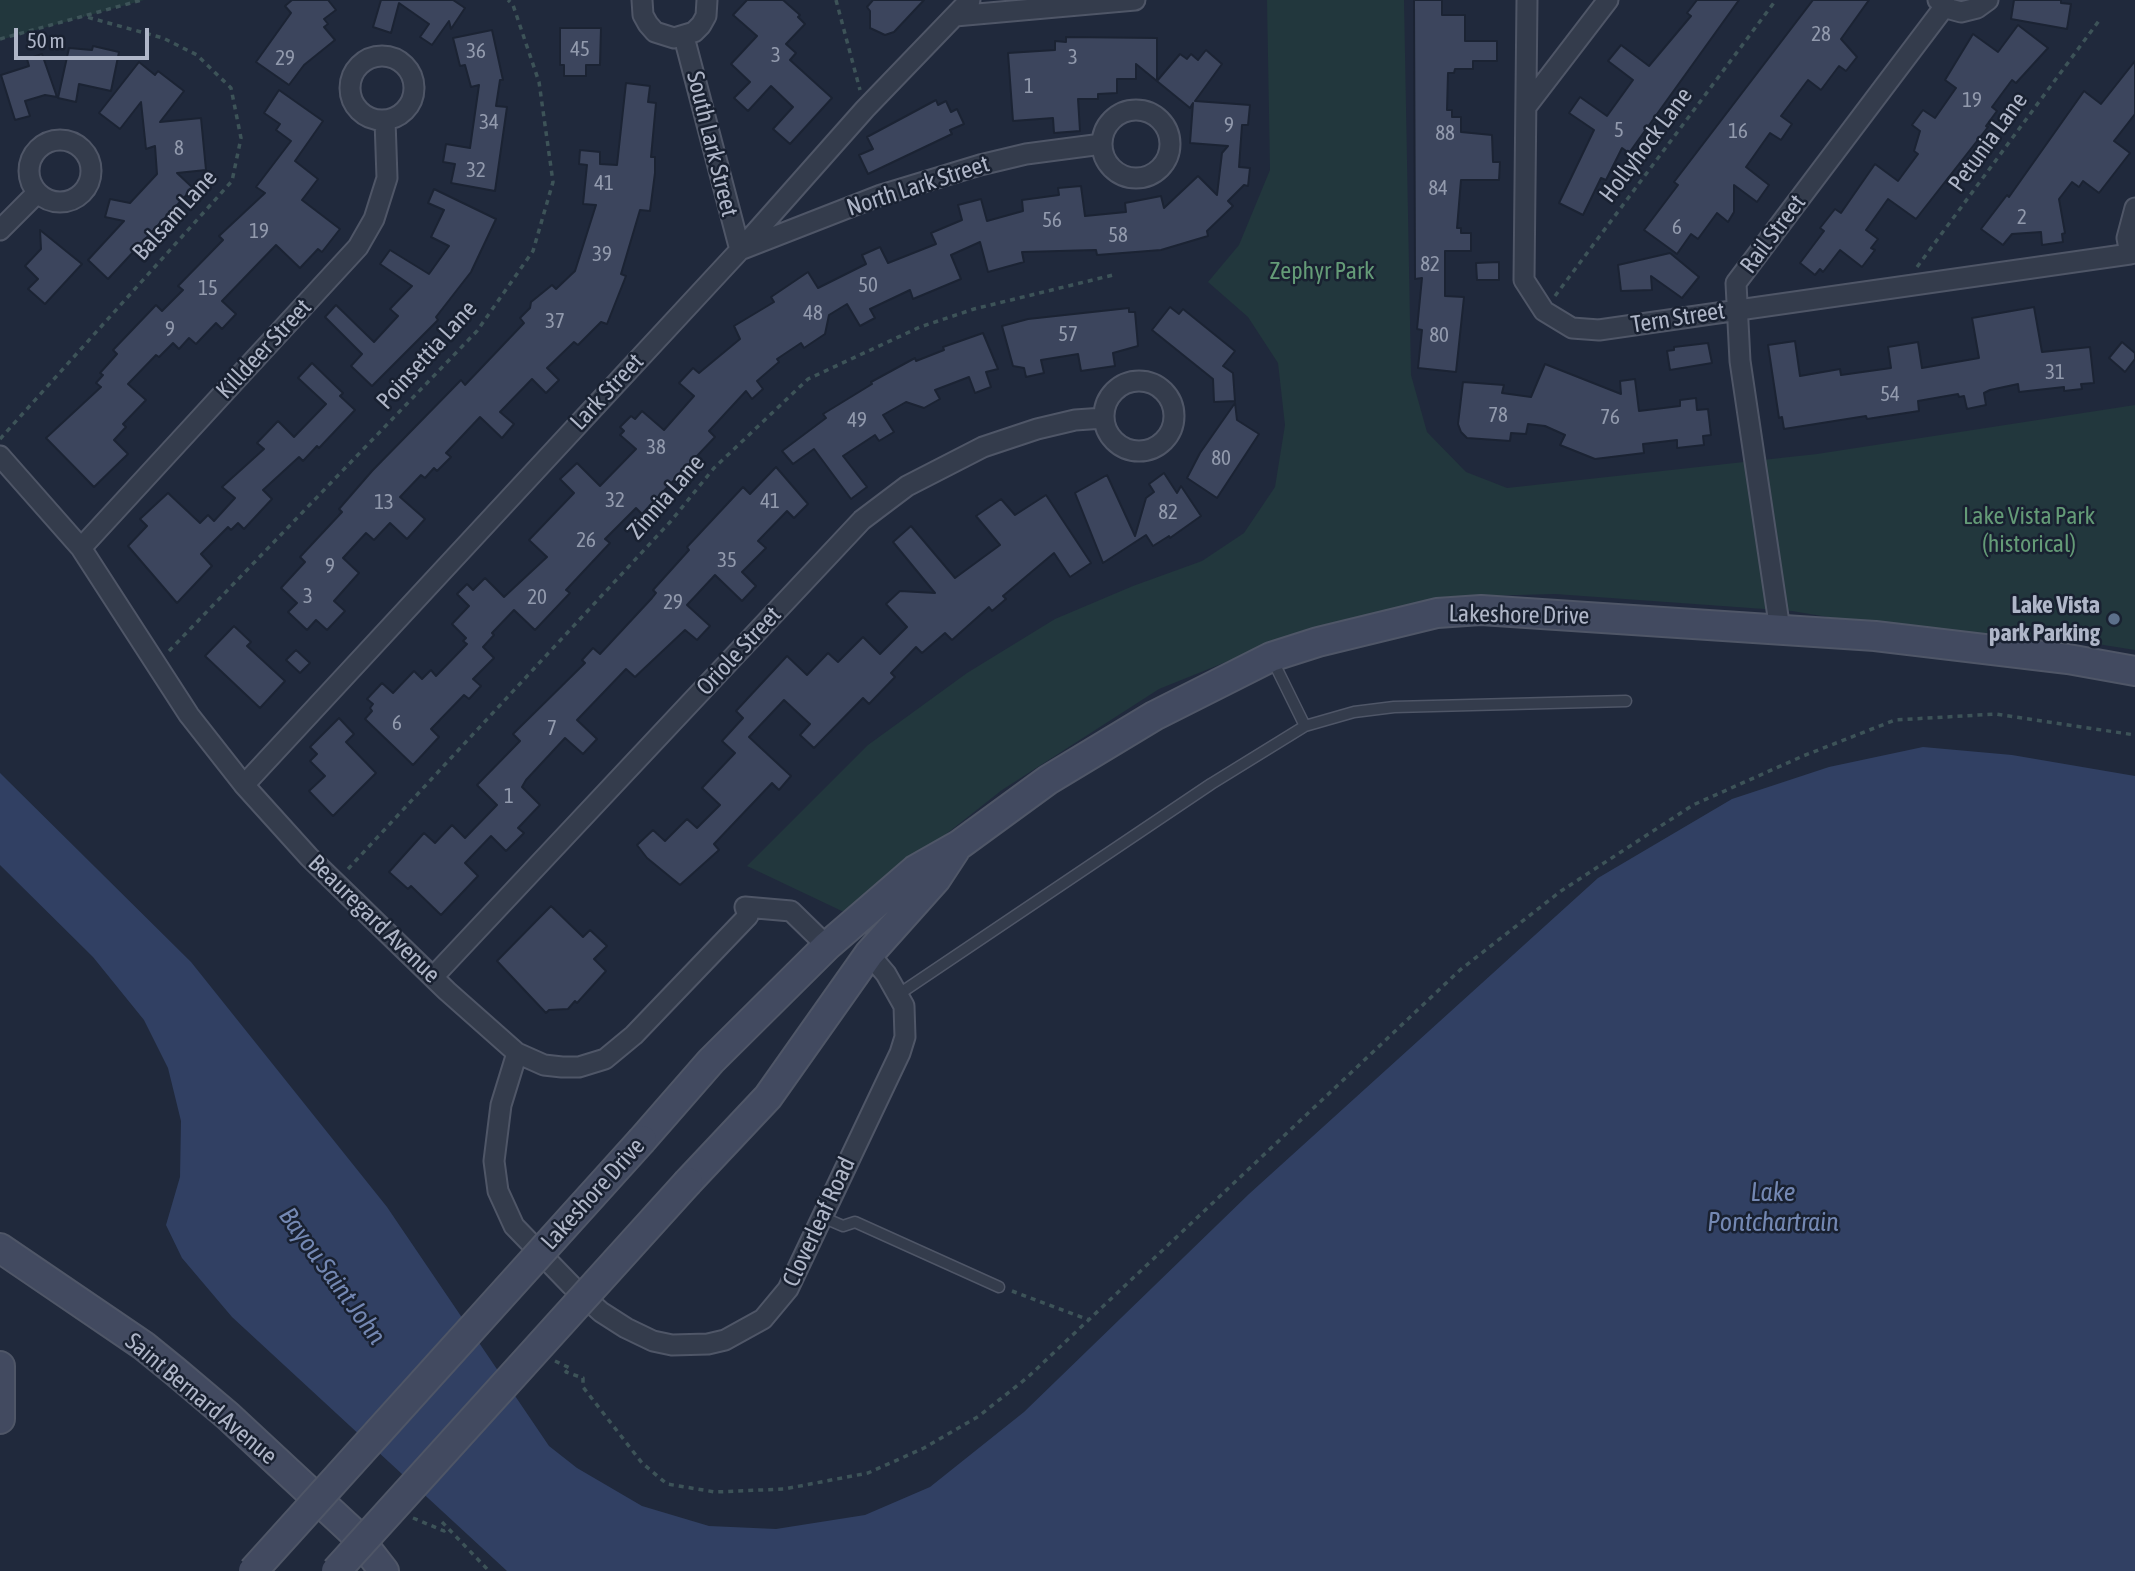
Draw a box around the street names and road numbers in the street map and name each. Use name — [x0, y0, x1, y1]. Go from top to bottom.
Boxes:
street label: South Lark Street — [680, 68, 744, 220]
street label: Hollyhock Lane — [1594, 82, 1698, 208]
street label: Petunia Lane — [1942, 87, 2034, 197]
street label: North Lark Street — [843, 149, 993, 223]
street label: Balsam Lane — [127, 164, 223, 266]
street label: Rail Street — [1734, 189, 1812, 279]
street label: Killdeer Street — [211, 293, 317, 405]
street label: Poinsettia Lane — [371, 295, 483, 415]
street label: Tern Street — [1629, 296, 1727, 340]
street label: Lark Street — [564, 348, 650, 436]
street label: Zinnia Lane — [621, 449, 711, 545]
street label: Lakeshore Drive — [1448, 599, 1590, 631]
street label: Oriole Street — [691, 601, 787, 701]
street label: Beauregard Avenue — [302, 849, 446, 989]
street label: Lakeshore Drive — [535, 1132, 651, 1256]
street label: Cloverleaf Road — [776, 1153, 862, 1291]
street label: Saint Bernard Avenue — [119, 1327, 283, 1471]

